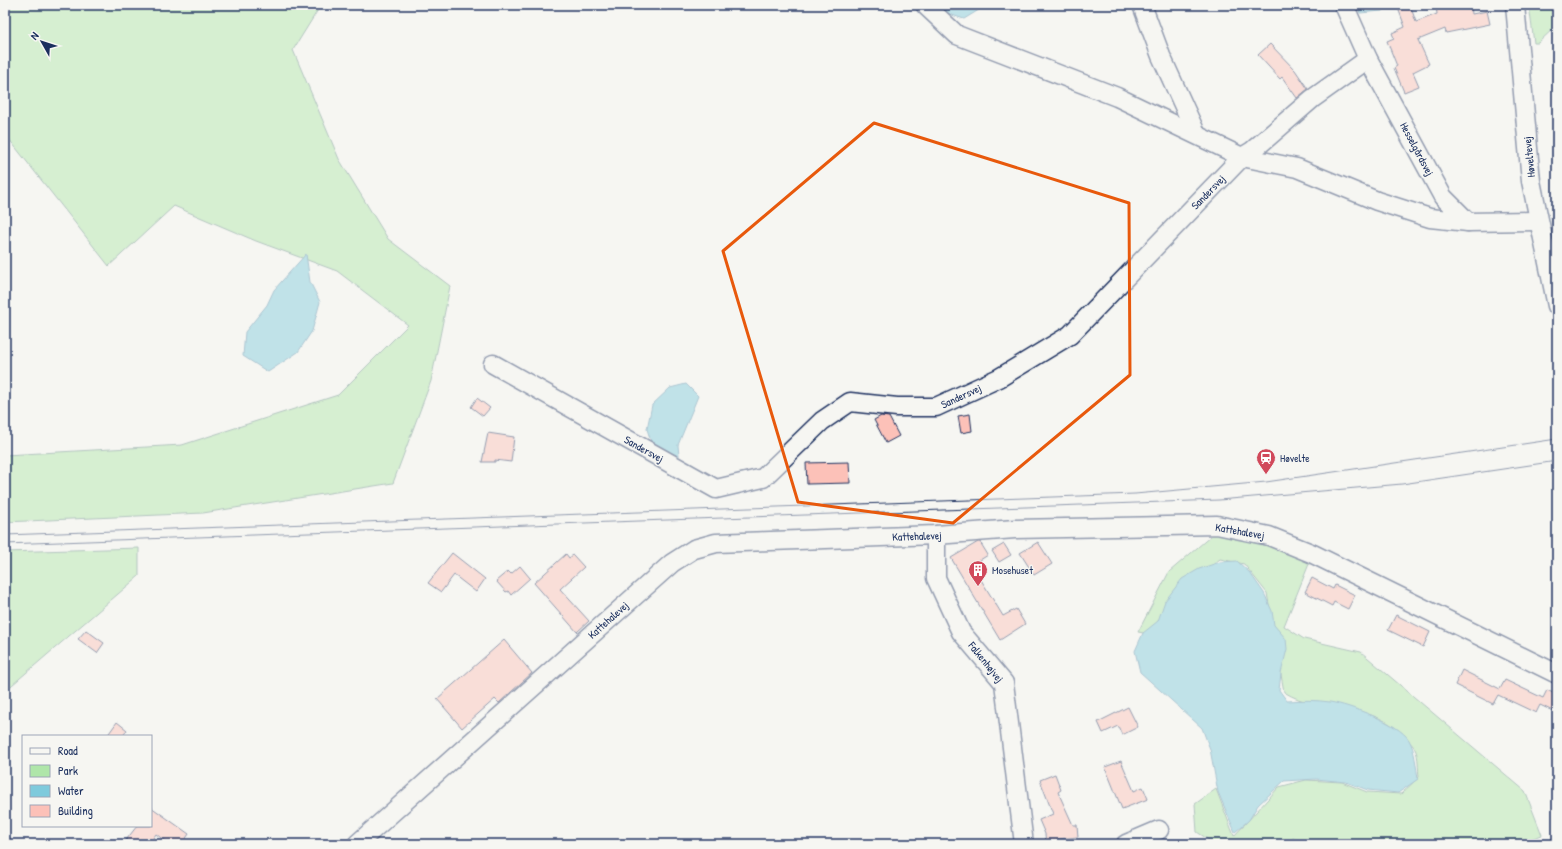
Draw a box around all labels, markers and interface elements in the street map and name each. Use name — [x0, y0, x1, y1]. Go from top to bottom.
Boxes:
north arrow — [22, 22, 62, 62]
text: N — [27, 29, 42, 42]
street label: Hesselgårdsvej — [1397, 120, 1437, 178]
street label: Høveltevej — [1520, 136, 1538, 178]
street label: Sandersvej — [1188, 172, 1228, 212]
street label: Sandersvej — [939, 381, 983, 411]
street label: Sandersvej — [622, 432, 666, 466]
station icon: Høvelte — [1255, 447, 1277, 475]
place label: Høvelte — [1280, 451, 1310, 465]
street label: Kattehalevej — [1214, 520, 1266, 542]
street label: Kattehalevej — [892, 528, 942, 544]
building icon: Mosehuset — [967, 559, 989, 587]
place label: Mosehuset — [992, 563, 1033, 577]
street label: Kattehalevej — [585, 598, 631, 642]
street label: Falkenhøjvej — [965, 638, 1007, 685]
legend — [22, 735, 152, 827]
text: Road — [58, 742, 78, 759]
text: Park — [58, 762, 78, 779]
text: Water — [58, 782, 84, 799]
text: Building — [58, 802, 93, 819]

